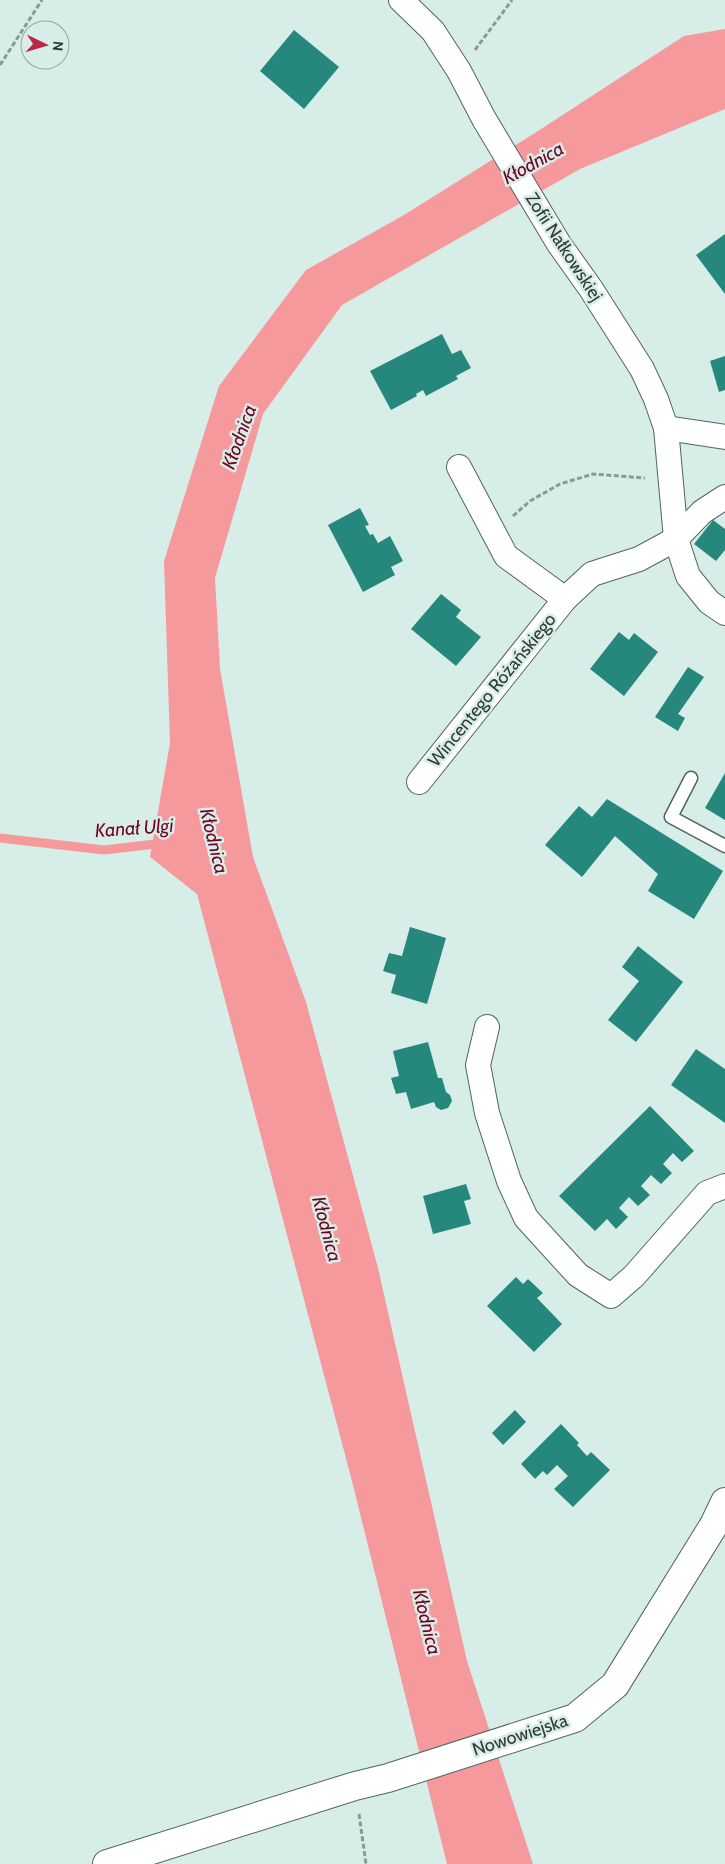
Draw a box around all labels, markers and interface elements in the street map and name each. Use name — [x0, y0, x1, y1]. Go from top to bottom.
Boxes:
north arrow — [20, 20, 70, 70]
text: N — [49, 40, 67, 52]
water label: Kłodnica — [498, 137, 568, 189]
street label: Zofii Nałkowskiej — [521, 189, 607, 305]
water label: Kłodnica — [217, 402, 261, 472]
street label: Wincentego Różańskiego — [423, 609, 561, 771]
water label: Kłodnica — [195, 806, 233, 876]
water label: Kanał Ulgi — [94, 814, 175, 842]
water label: Kłodnica — [307, 1194, 347, 1264]
water label: Kłodnica — [408, 1587, 446, 1657]
street label: Nowowiejska — [470, 1709, 571, 1761]

